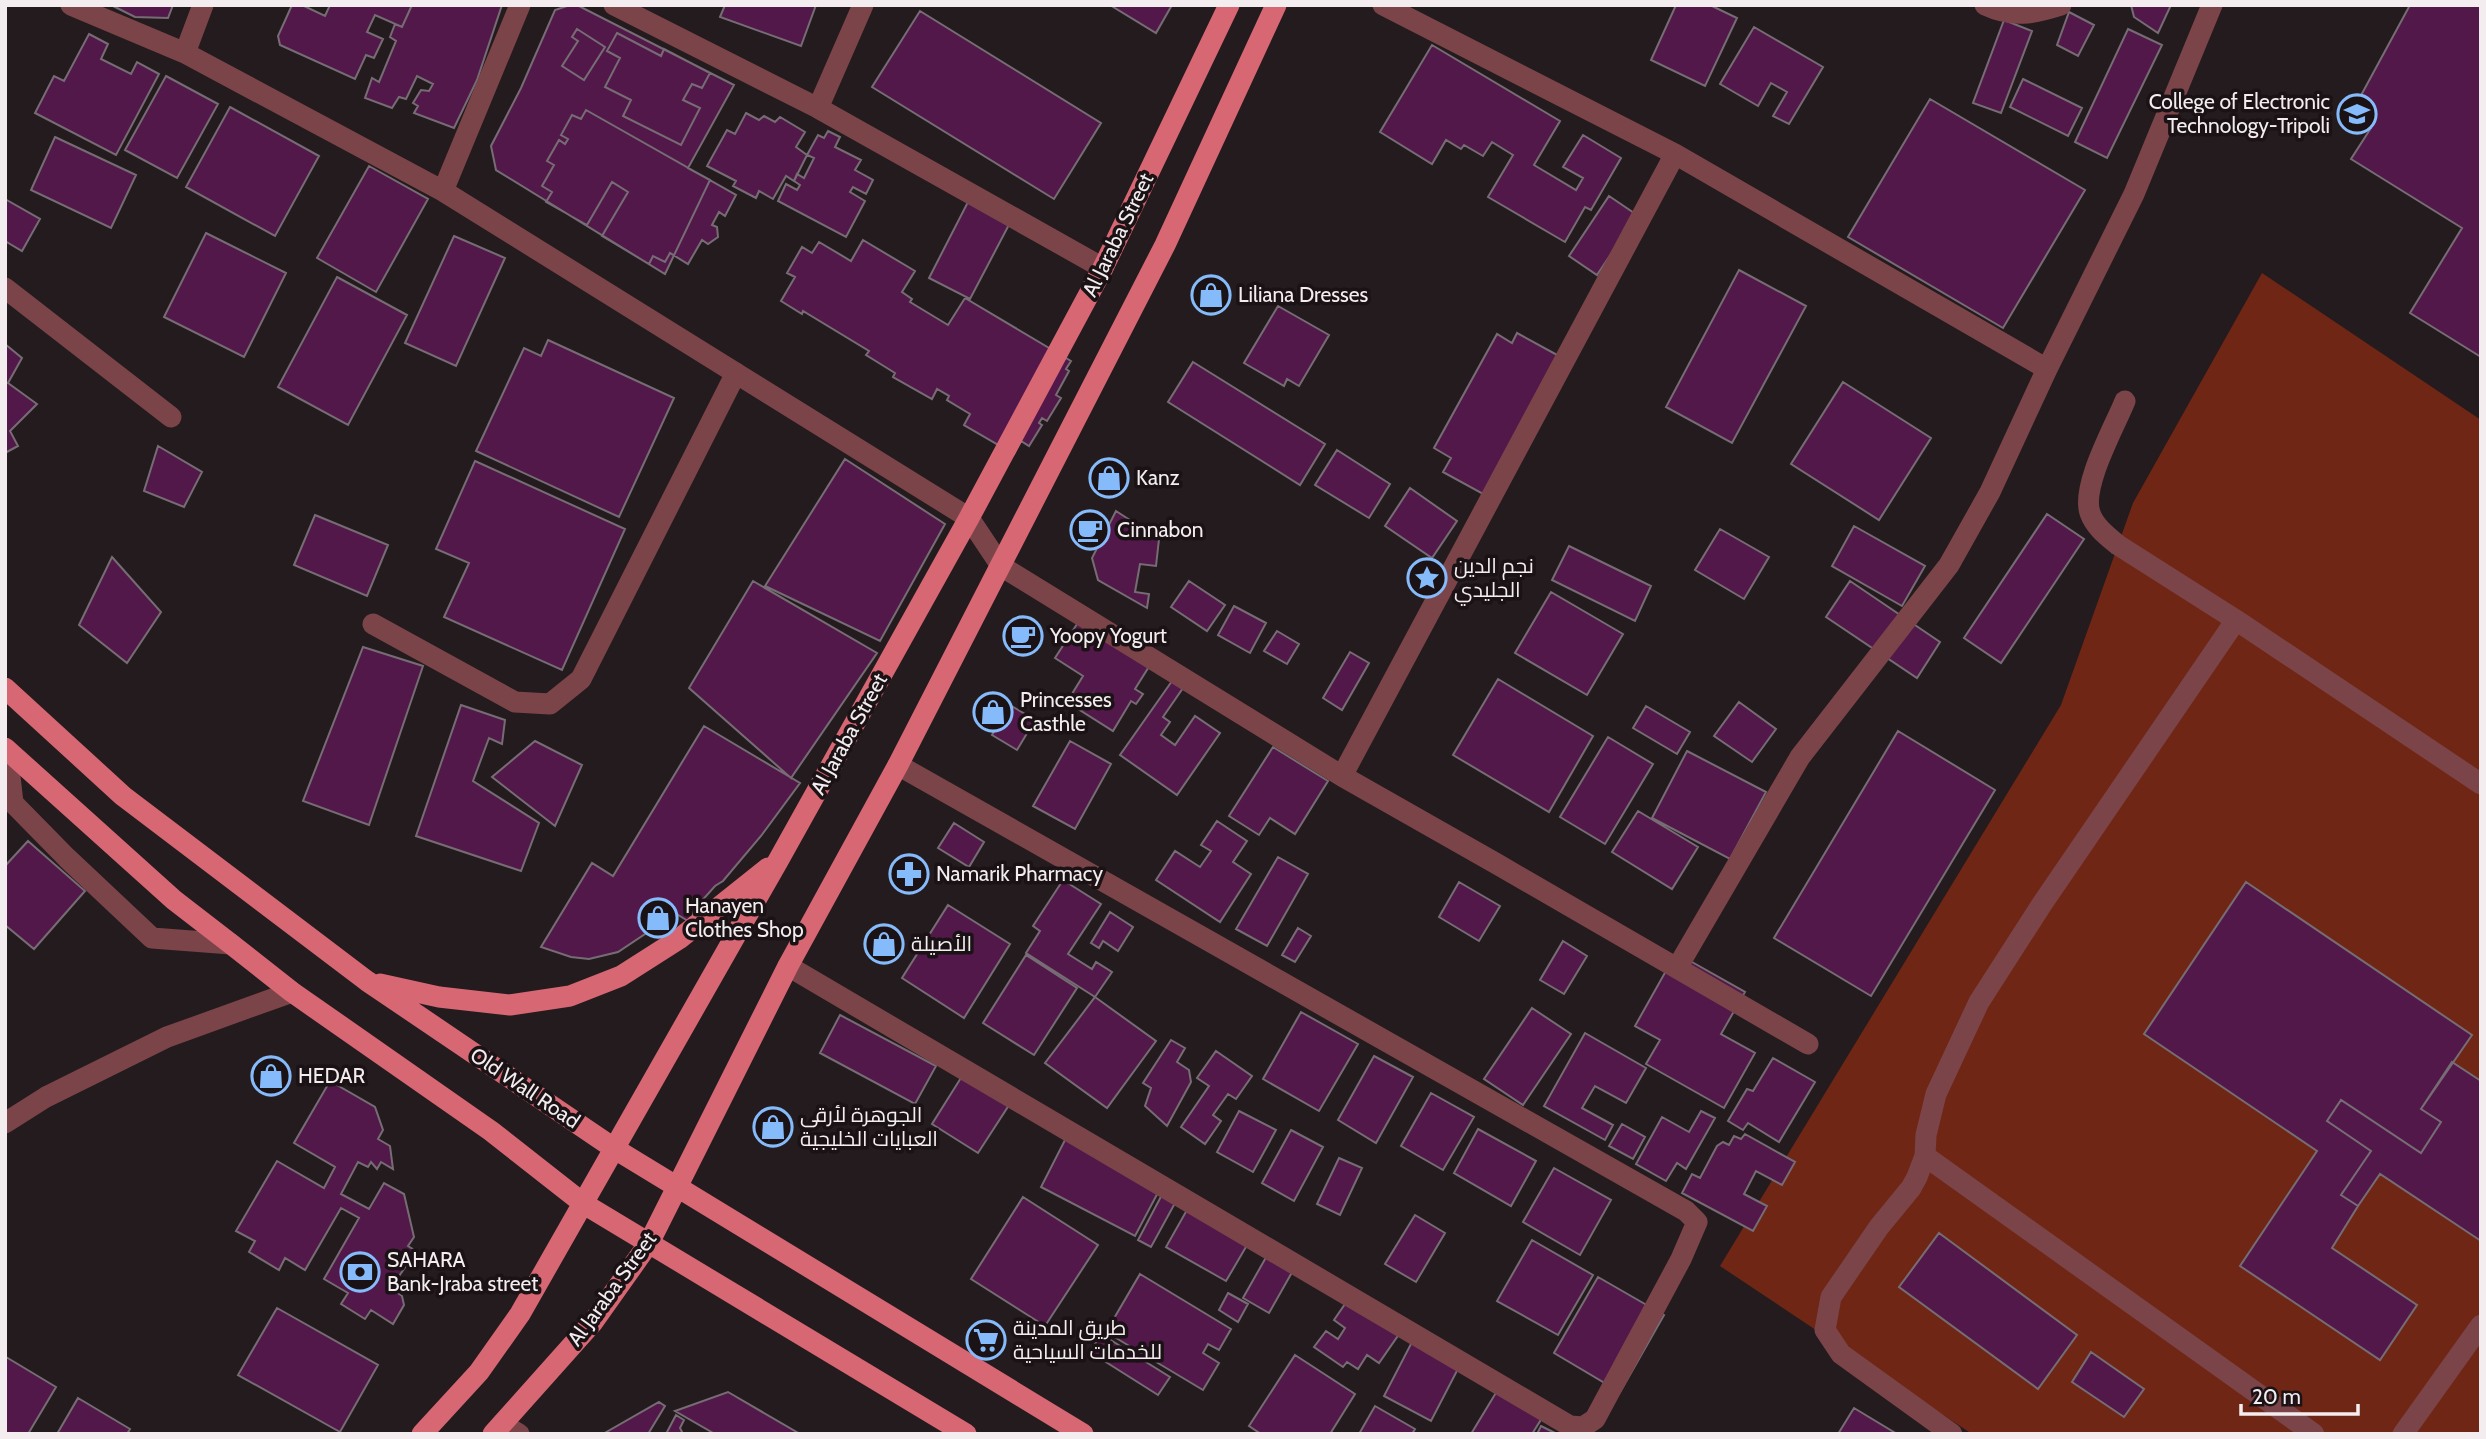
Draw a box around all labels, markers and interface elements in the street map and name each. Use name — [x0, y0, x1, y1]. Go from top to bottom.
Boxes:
place label: College of Electronic Technology-Tripoli — [2149, 89, 2330, 138]
school or university icon: College of Electronic Technology-Tripoli — [2336, 93, 2378, 135]
street label: Al Jaraba Street — [1077, 169, 1158, 301]
shop icon: Liliana Dresses — [1190, 274, 1232, 316]
place label: Liliana Dresses — [1238, 282, 1368, 307]
shop icon: Kanz — [1088, 457, 1130, 499]
place label: Kanz — [1136, 465, 1180, 490]
cafe icon: Cinnabon — [1069, 509, 1111, 551]
place label: Cinnabon — [1117, 517, 1204, 542]
place label: نجم الدين الجليدي — [1454, 553, 1534, 606]
place icon: نجم الدين الجليدي — [1406, 557, 1448, 599]
cafe icon: Yoopy Yogurt — [1002, 615, 1044, 657]
place label: Yoopy Yogurt — [1049, 623, 1167, 648]
street label: Al Jaraba Street — [805, 669, 892, 799]
place label: Princesses Casthle — [1020, 687, 1112, 736]
shop icon: Princesses Casthle — [972, 691, 1014, 733]
pharmacy icon: Namarik Pharmacy — [888, 853, 930, 895]
place label: Namarik Pharmacy — [936, 861, 1103, 886]
place label: Hanayen Clothes Shop — [685, 893, 804, 942]
shop icon: Hanayen Clothes Shop — [637, 897, 679, 939]
shop icon: الأصيلة — [863, 923, 905, 965]
place label: الأصيلة — [911, 931, 972, 956]
street label: Old Wall Road — [466, 1042, 585, 1133]
shop icon: HEDAR — [250, 1055, 292, 1097]
place label: HEDAR — [298, 1063, 365, 1088]
place label: الجوهرة لأرقى العبايات الخليجية — [800, 1102, 938, 1151]
shop icon: الجوهرة لأرقى العبايات الخليجية — [752, 1106, 794, 1148]
street label: Al Jaraba Street — [562, 1227, 661, 1351]
place label: SAHARA Bank-Jraba street — [387, 1247, 538, 1296]
bank icon: SAHARA Bank-Jraba street — [339, 1251, 381, 1293]
place label: طريق المدينة للخدمات السياحية — [1013, 1315, 1162, 1364]
supermarket icon: طريق المدينة للخدمات السياحية — [965, 1319, 1007, 1361]
scale bar — [2241, 1372, 2358, 1416]
text: 20 m — [2252, 1384, 2301, 1409]

